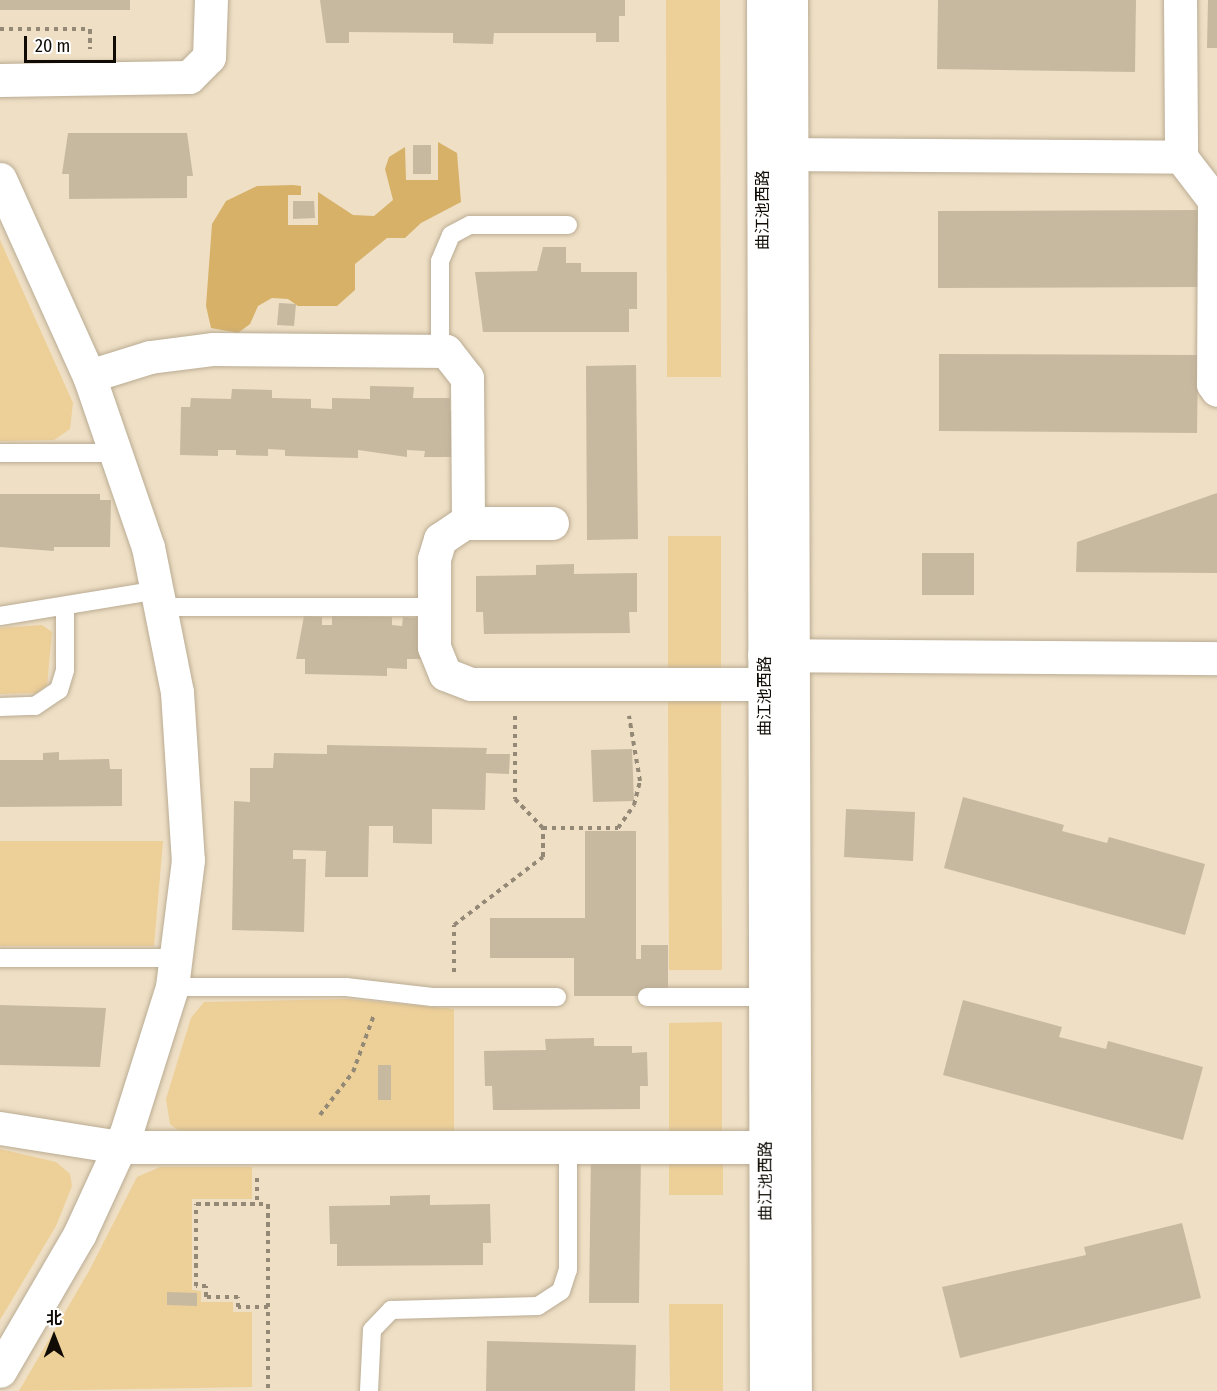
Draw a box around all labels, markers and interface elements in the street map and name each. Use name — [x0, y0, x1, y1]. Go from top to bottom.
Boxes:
scale bar — [27, 24, 118, 62]
text: 20 m — [35, 35, 70, 57]
street label: 曲江池西路 — [753, 170, 773, 250]
street label: 曲江池西路 — [755, 656, 775, 736]
street label: 曲江池西路 — [756, 1141, 776, 1221]
north arrow — [24, 1307, 84, 1367]
text: 北 — [46, 1309, 62, 1328]

